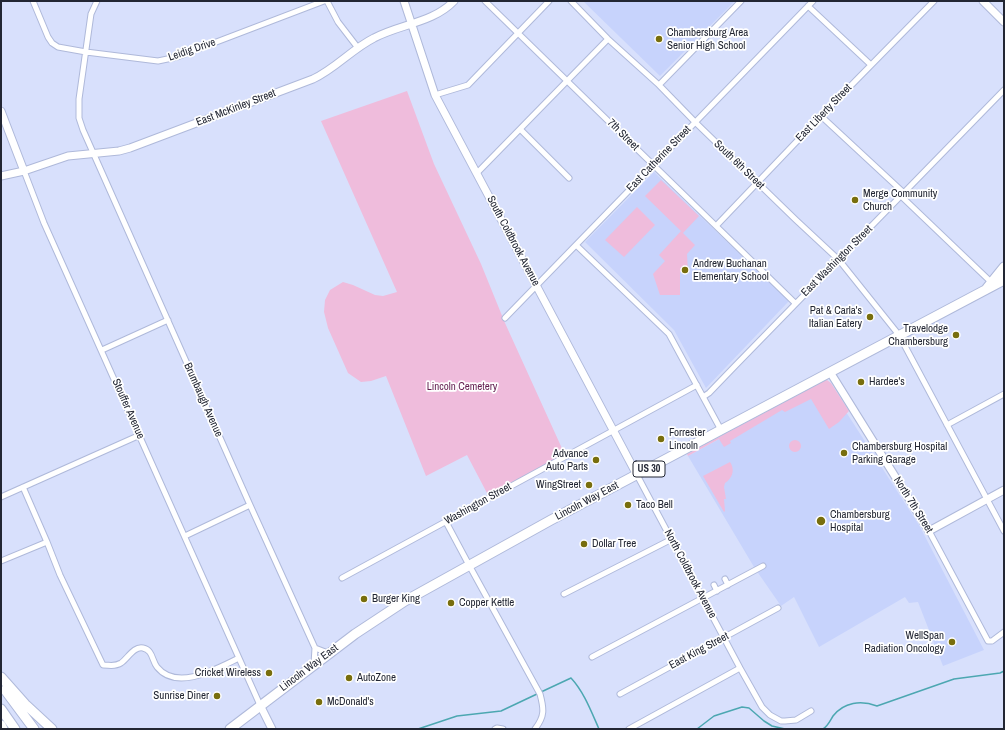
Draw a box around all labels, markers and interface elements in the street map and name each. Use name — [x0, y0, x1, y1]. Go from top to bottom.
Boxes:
place label: Chambersburg Area Senior High School — [667, 26, 748, 52]
marker: Chambersburg Area Senior High School — [654, 34, 664, 44]
street label: Leidig Drive — [167, 36, 217, 64]
street label: East Liberty Street — [793, 82, 855, 144]
street label: East McKinley Street — [194, 87, 278, 129]
street label: 7th Street — [605, 117, 641, 153]
street label: East Catherine Street — [624, 123, 694, 195]
street label: South 6th Street — [711, 138, 767, 192]
place label: Merge Community Church — [863, 187, 937, 213]
street label: South Coldbrook Avenue — [484, 194, 542, 288]
marker: Merge Community Church — [850, 195, 860, 205]
street label: East Washington Street — [799, 223, 875, 299]
place label: Andrew Buchanan Elementary School — [693, 257, 769, 283]
marker: Andrew Buchanan Elementary School — [680, 265, 690, 275]
place label: Pat & Carla's Italian Eatery — [809, 304, 862, 330]
marker: Pat & Carla's Italian Eatery — [865, 312, 875, 322]
place label: Travelodge Chambersburg — [888, 322, 948, 348]
marker: Travelodge Chambersburg — [951, 330, 961, 340]
street label: Brumbaugh Avenue — [181, 361, 225, 439]
place label: Hardee's — [869, 375, 905, 389]
street label: Stouffer Avenue — [109, 377, 147, 441]
marker: Hardee's — [856, 377, 866, 387]
park label: Lincoln Cemetery — [427, 380, 497, 394]
place label: Forrester Lincoln — [669, 426, 705, 452]
marker: Forrester Lincoln — [656, 434, 666, 444]
place label: Chambersburg Hospital Parking Garage — [852, 440, 947, 466]
place label: Advance Auto Parts — [546, 447, 588, 473]
marker: Chambersburg Hospital Parking Garage — [839, 448, 849, 458]
marker: Advance Auto Parts — [591, 455, 601, 465]
road number: US 30 — [633, 461, 665, 477]
street label: North 7th Street — [891, 475, 935, 535]
place label: WingStreet — [536, 478, 581, 492]
street label: Lincoln Way East — [553, 479, 621, 523]
street label: Washington Street — [442, 480, 514, 528]
marker: WingStreet — [584, 480, 594, 490]
place label: Taco Bell — [636, 498, 673, 512]
marker: Taco Bell — [623, 500, 633, 510]
place label: Chambersburg Hospital — [830, 508, 890, 534]
marker: Chambersburg Hospital — [815, 515, 827, 527]
street label: North Coldbrook Avenue — [661, 527, 719, 621]
place label: Dollar Tree — [592, 537, 636, 551]
marker: Dollar Tree — [579, 539, 589, 549]
place label: Burger King — [372, 592, 420, 606]
marker: Burger King — [359, 594, 369, 604]
place label: Copper Kettle — [459, 596, 514, 610]
marker: Copper Kettle — [446, 598, 456, 608]
place label: WellSpan Radiation Oncology — [864, 629, 944, 655]
street label: East King Street — [667, 630, 731, 672]
marker: WellSpan Radiation Oncology — [947, 637, 957, 647]
street label: Lincoln Way East — [277, 642, 341, 694]
place label: Cricket Wireless — [195, 666, 261, 680]
marker: Cricket Wireless — [264, 668, 274, 678]
place label: AutoZone — [357, 671, 396, 685]
marker: AutoZone — [344, 673, 354, 683]
place label: Sunrise Diner — [153, 689, 209, 703]
marker: Sunrise Diner — [212, 691, 222, 701]
place label: McDonald's — [327, 695, 374, 709]
marker: McDonald's — [314, 697, 324, 707]

